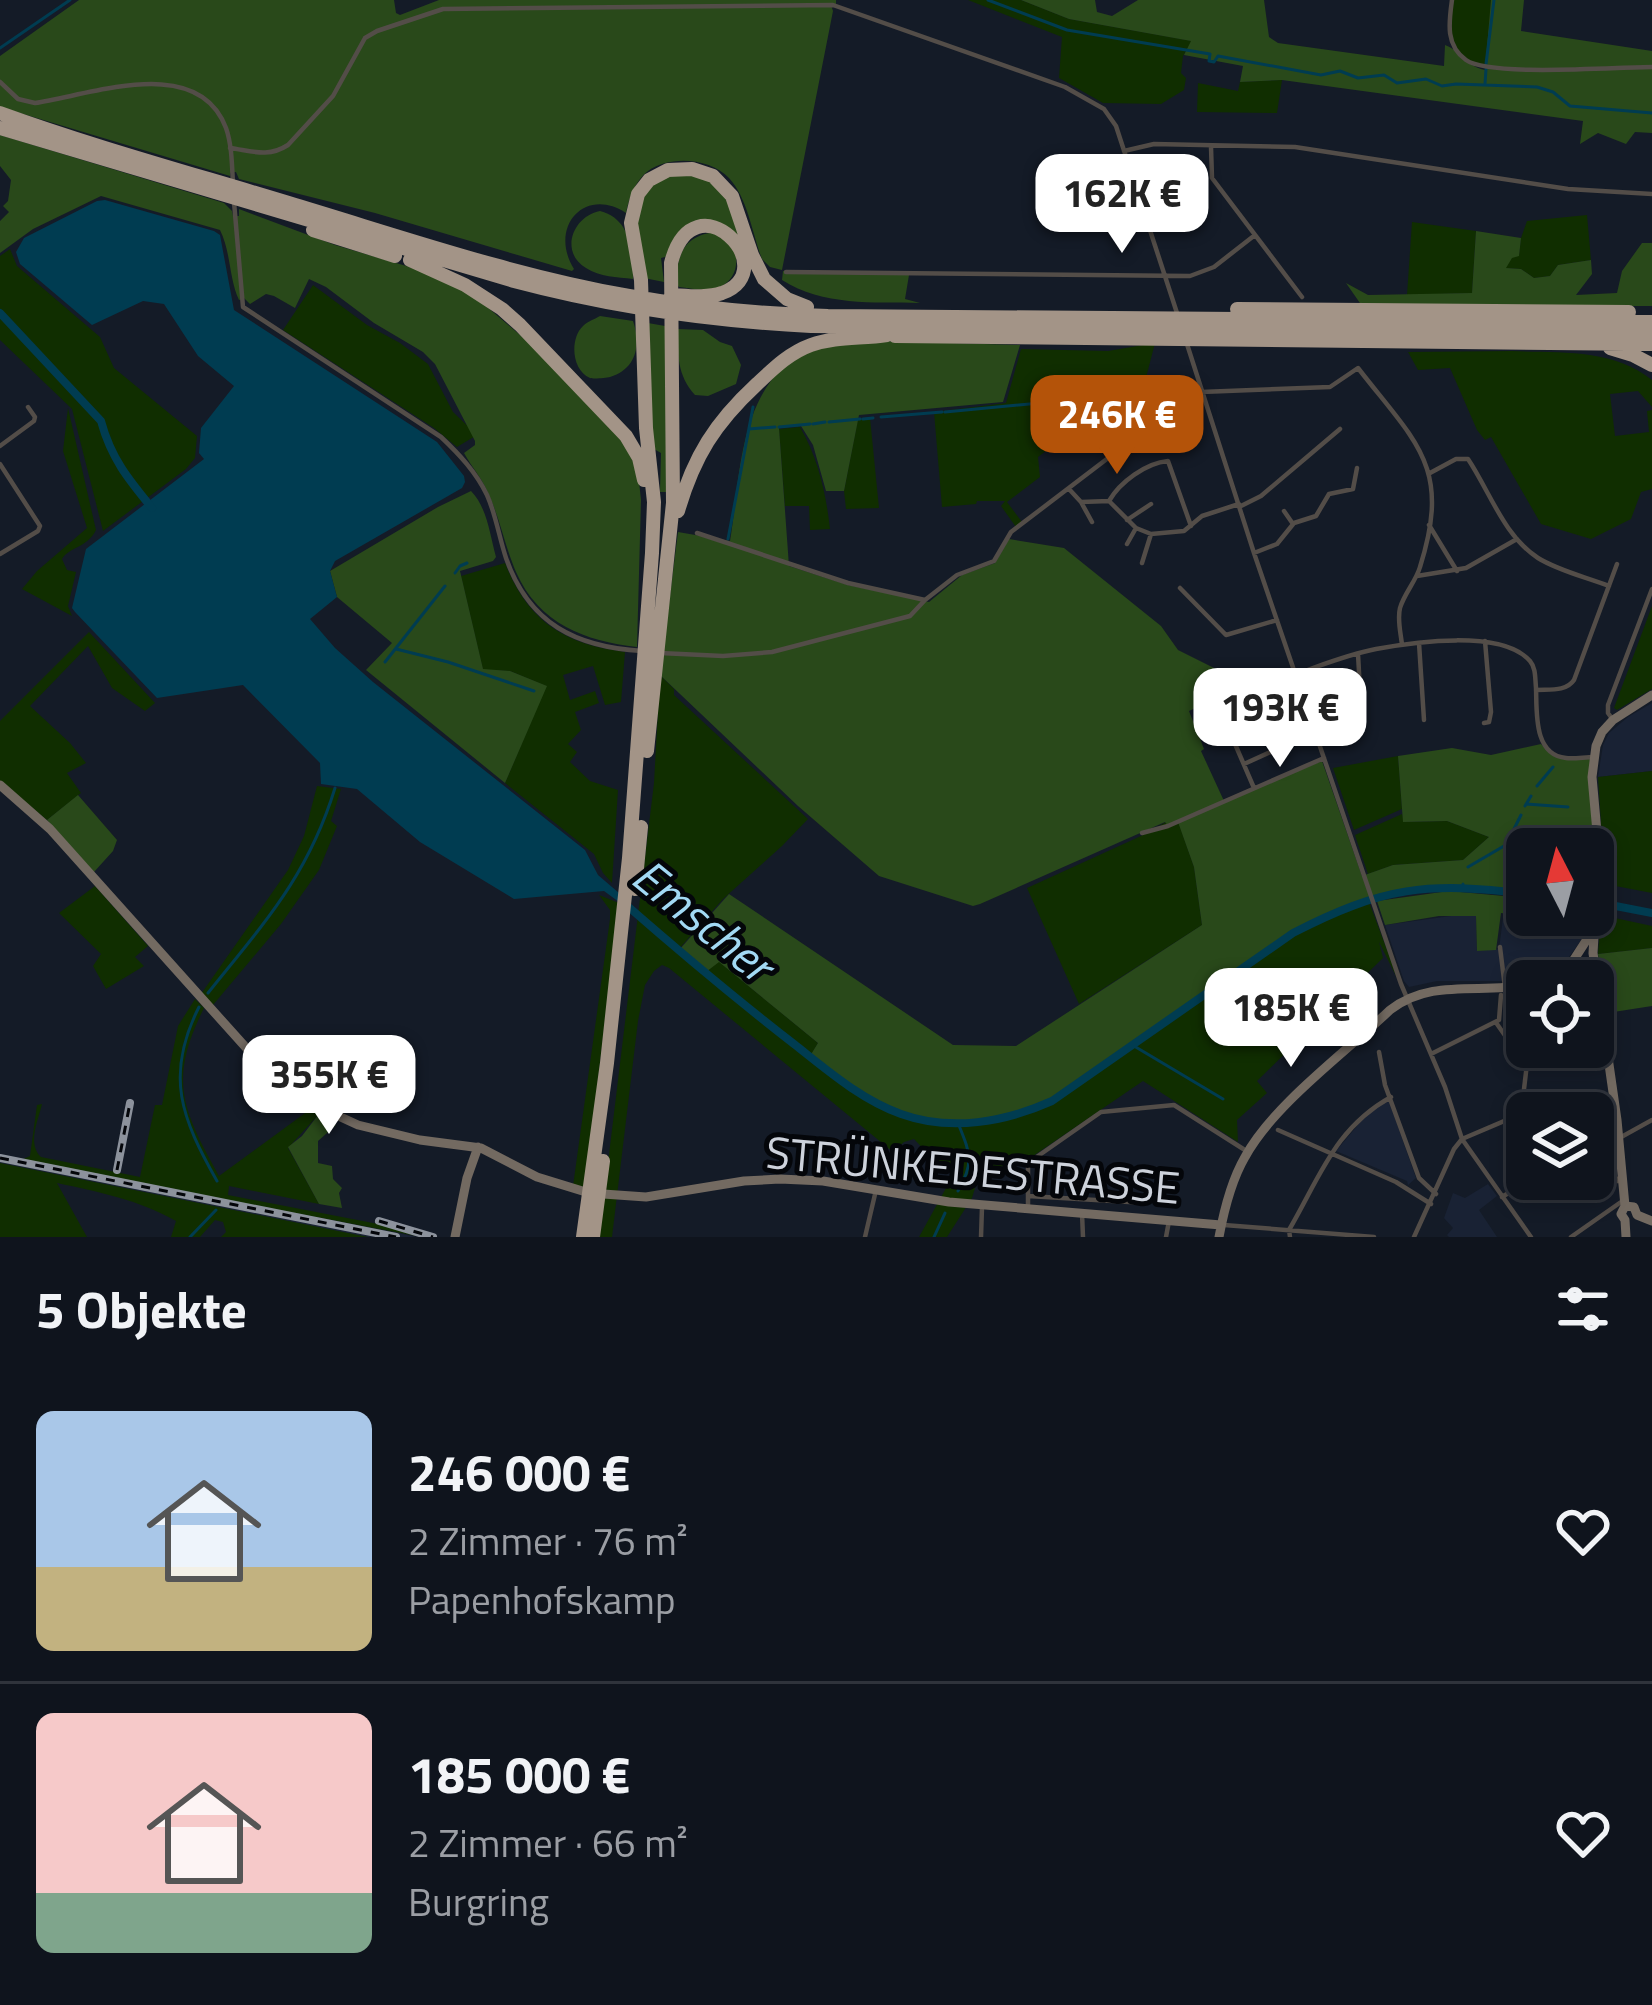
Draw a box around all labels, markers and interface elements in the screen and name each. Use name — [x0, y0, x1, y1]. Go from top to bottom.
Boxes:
pin: 162K € — [1024, 154, 1220, 256]
text: 162K € — [1062, 163, 1182, 222]
pin: 246K € — [1019, 375, 1215, 477]
text: 246K € — [1057, 384, 1177, 443]
pin: 193K € — [1182, 668, 1378, 770]
text: 193K € — [1220, 677, 1340, 736]
north arrow — [1506, 828, 1614, 936]
map controls — [1506, 828, 1614, 1200]
water label: Emscher — [617, 840, 794, 1003]
button: locate — [1506, 960, 1614, 1068]
pin: 185K € — [1193, 968, 1389, 1070]
text: 185K € — [1231, 977, 1351, 1036]
pin: 355K € — [231, 1035, 427, 1137]
text: 355K € — [269, 1044, 389, 1103]
button: layers — [1506, 1092, 1614, 1200]
street label: STRÜNKEDESTRASSE — [763, 1117, 1183, 1221]
text: 5 Objekte — [36, 1270, 247, 1348]
icon: filters — [1550, 1276, 1616, 1342]
text: 246 000 € — [408, 1433, 630, 1511]
icon: home — [132, 1459, 276, 1603]
icon: heart — [1550, 1498, 1616, 1564]
text: 2 Zimmer · 76 m² — [408, 1511, 688, 1570]
text: Papenhofskamp — [408, 1570, 676, 1629]
text: 185 000 € — [408, 1735, 630, 1813]
icon: home — [132, 1761, 276, 1905]
icon: heart — [1550, 1800, 1616, 1866]
text: 2 Zimmer · 66 m² — [408, 1813, 688, 1872]
text: Burgring — [408, 1872, 549, 1931]

